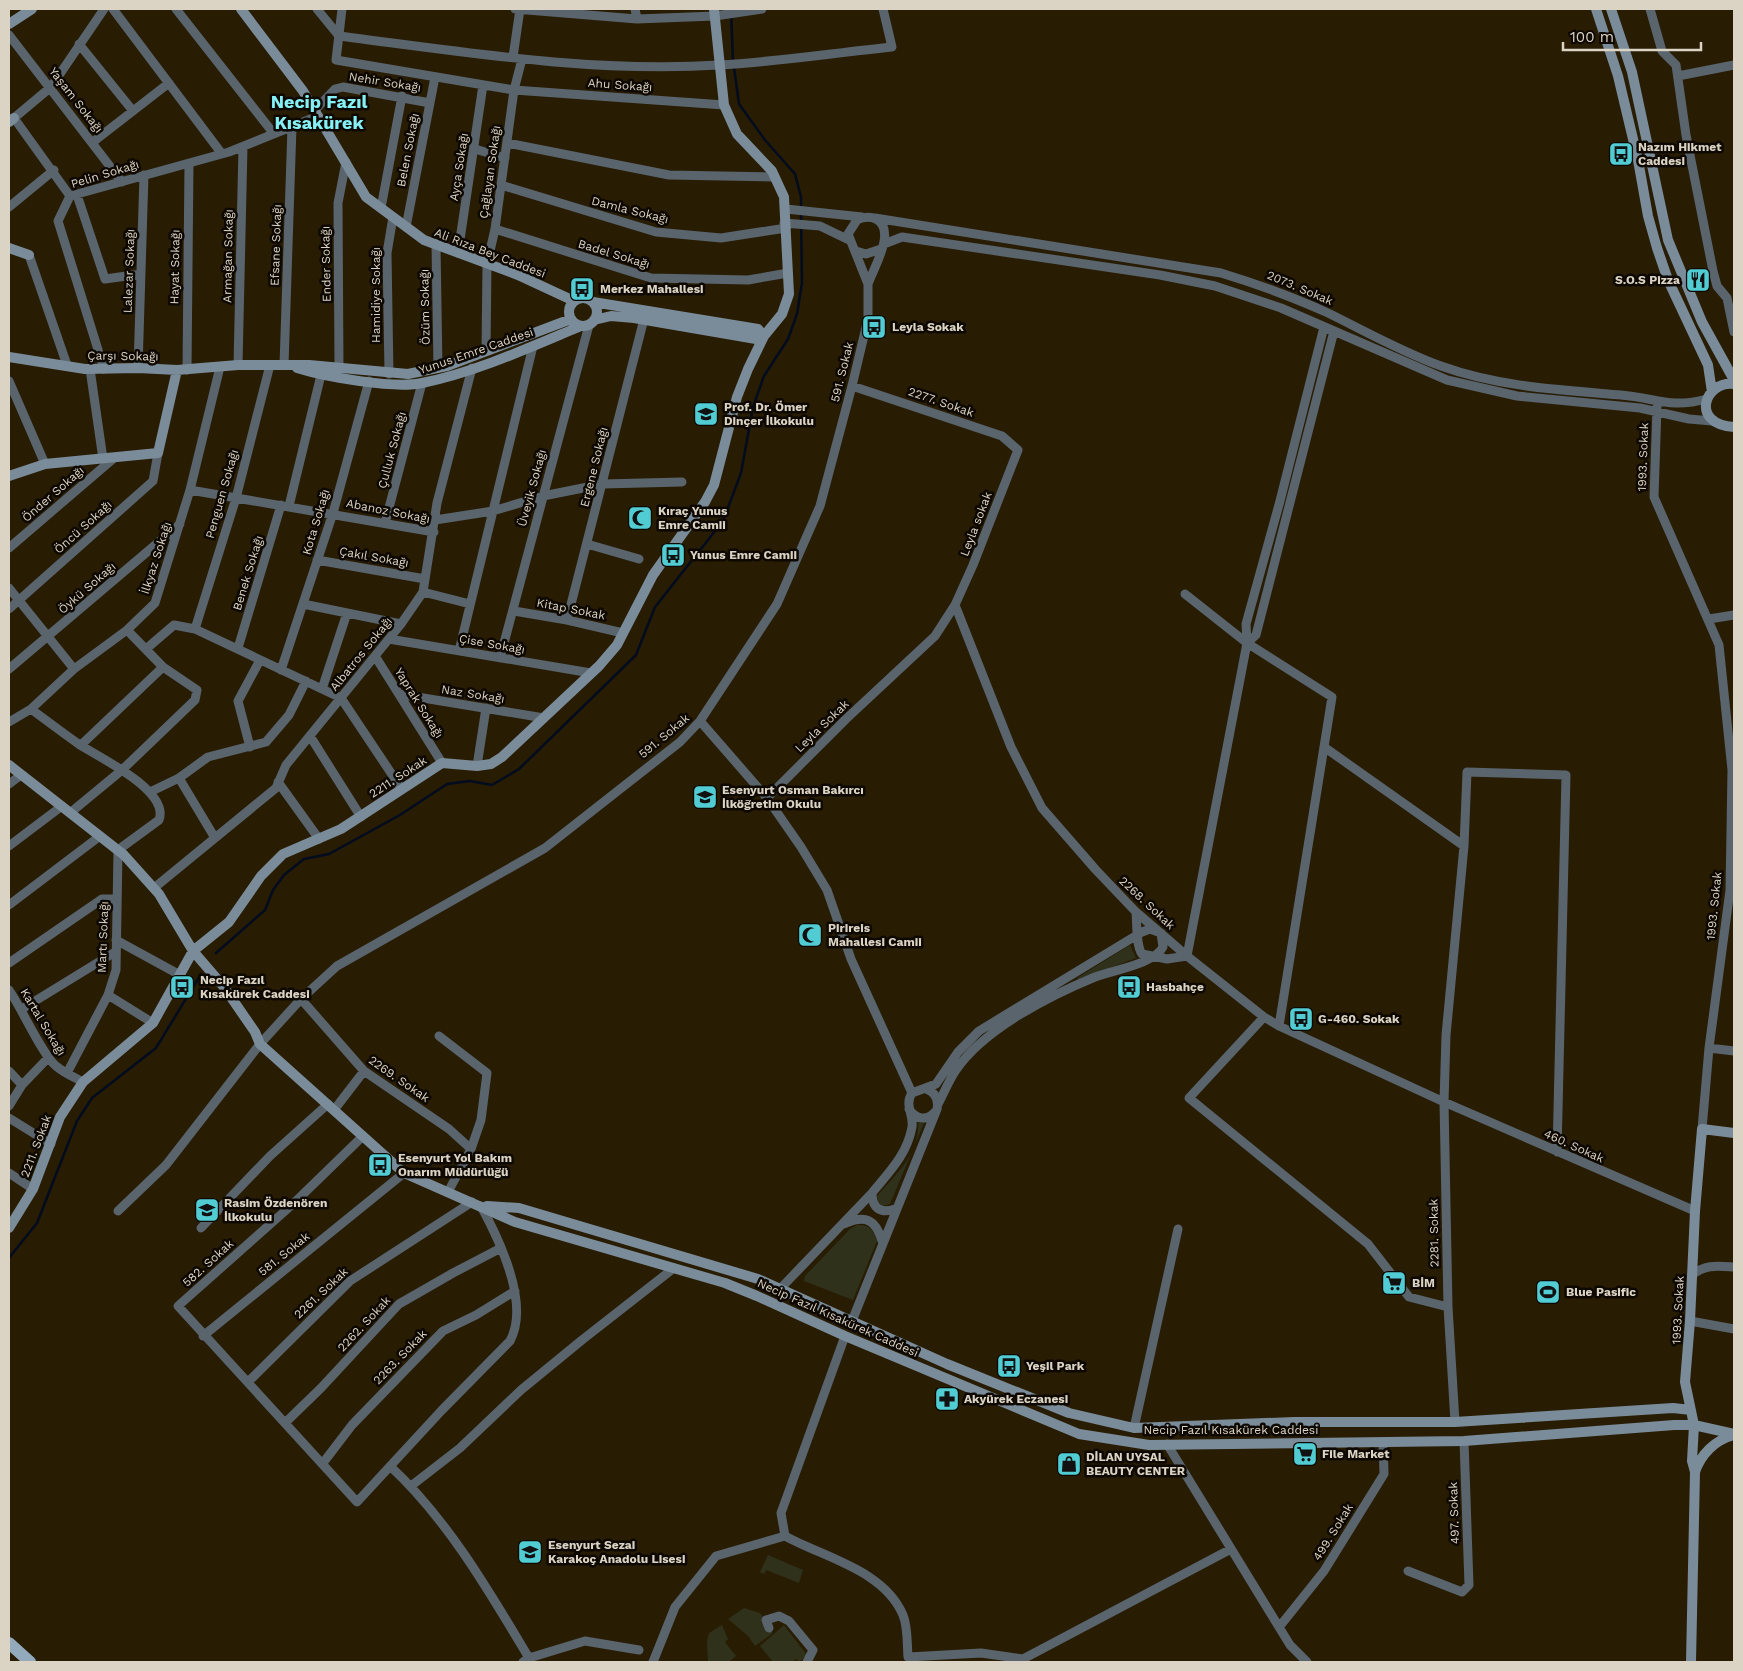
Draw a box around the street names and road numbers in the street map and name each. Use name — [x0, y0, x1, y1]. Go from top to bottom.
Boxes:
street label: Yaşam Sokağı — [46, 64, 106, 136]
street label: Nehir Sokağı — [348, 69, 422, 95]
street label: Ahu Sokağı — [587, 76, 653, 94]
street label: Belen Sokağı — [394, 112, 422, 188]
street label: Çağlayan Sokağı — [477, 125, 503, 219]
street label: Ayça Sokağı — [447, 132, 471, 202]
street label: Pelin Sokağı — [69, 157, 141, 191]
street label: Damla Sokağı — [590, 194, 670, 226]
street label: Efsane Sokağı — [268, 204, 284, 286]
street label: Armağan Sokağı — [220, 209, 236, 303]
street label: Ali Rıza Bey Caddesi — [432, 225, 548, 281]
street label: Ender Sokağı — [318, 226, 334, 302]
street label: Lalezar Sokağı — [121, 229, 137, 313]
street label: Hayat Sokağı — [167, 229, 183, 305]
street label: Badel Sokağı — [576, 236, 652, 272]
street label: Hamidiye Sokağı — [369, 247, 383, 343]
street label: 2073. Sokak — [1265, 268, 1335, 308]
street label: Özüm Sokağı — [417, 269, 433, 345]
street label: Yunus Emre Caddesi — [417, 325, 535, 377]
street label: 591. Sokak — [828, 340, 856, 404]
street label: Çarşı Sokağı — [87, 348, 159, 364]
street label: 2277. Sokak — [906, 384, 976, 420]
street label: Çulluk Sokağı — [375, 410, 409, 490]
street label: 1993. Sokak — [1635, 422, 1651, 492]
street label: Ergene Sokağı — [577, 426, 611, 508]
street label: Penguen Sokağı — [203, 448, 241, 540]
street label: Üveyik Sokağı — [515, 448, 549, 528]
street label: Önder Sokağı — [19, 463, 87, 525]
street label: Kota Sokağı — [299, 487, 333, 557]
street label: Leyla sokak — [957, 490, 995, 558]
street label: Abanoz Sokağı — [345, 496, 431, 526]
street label: Öncü Sokağı — [51, 498, 115, 556]
street label: İlkyaz Sokağı — [138, 520, 174, 596]
street label: Benek Sokağı — [230, 534, 266, 612]
street label: Çakıl Sokağı — [338, 544, 410, 570]
street label: Öykü Sokağı — [55, 559, 119, 617]
street label: Kitap Sokak — [535, 595, 607, 623]
street label: Albatros Sokağı — [327, 614, 395, 694]
street label: Çise Sokağı — [458, 631, 526, 657]
street label: Yaprak Sokağı — [392, 665, 446, 741]
street label: Naz Sokağı — [440, 682, 506, 706]
street label: Leyla Sokak — [792, 697, 852, 755]
street label: 591. Sokak — [636, 711, 692, 761]
street label: 2211. Sokak — [367, 753, 430, 801]
street label: 1993. Sokak — [1703, 871, 1725, 941]
street label: 2268. Sokak — [1116, 874, 1178, 933]
street label: Martı Sokağı — [95, 901, 111, 973]
street label: Kartal Sokağı — [17, 986, 69, 1058]
street label: 2269. Sokak — [366, 1053, 432, 1105]
street label: 2211. Sokak — [18, 1113, 54, 1179]
street label: 460. Sokak — [1542, 1127, 1606, 1166]
street label: 2281. Sokak — [1426, 1198, 1442, 1267]
street label: 581. Sokak — [256, 1229, 312, 1279]
street label: 582. Sokak — [180, 1236, 237, 1290]
street label: 2261. Sokak — [291, 1264, 351, 1321]
street label: 1993. Sokak — [1669, 1275, 1687, 1345]
street label: Necip Fazıl Kısakürek Caddesi — [755, 1276, 921, 1360]
street label: 2262. Sokak — [335, 1293, 393, 1355]
street label: 2263. Sokak — [370, 1327, 430, 1387]
street label: Necip Fazıl Kısakürek Caddesi — [1144, 1423, 1318, 1437]
street label: 497. Sokak — [1446, 1481, 1462, 1544]
street label: 499. Sokak — [1310, 1501, 1356, 1563]

